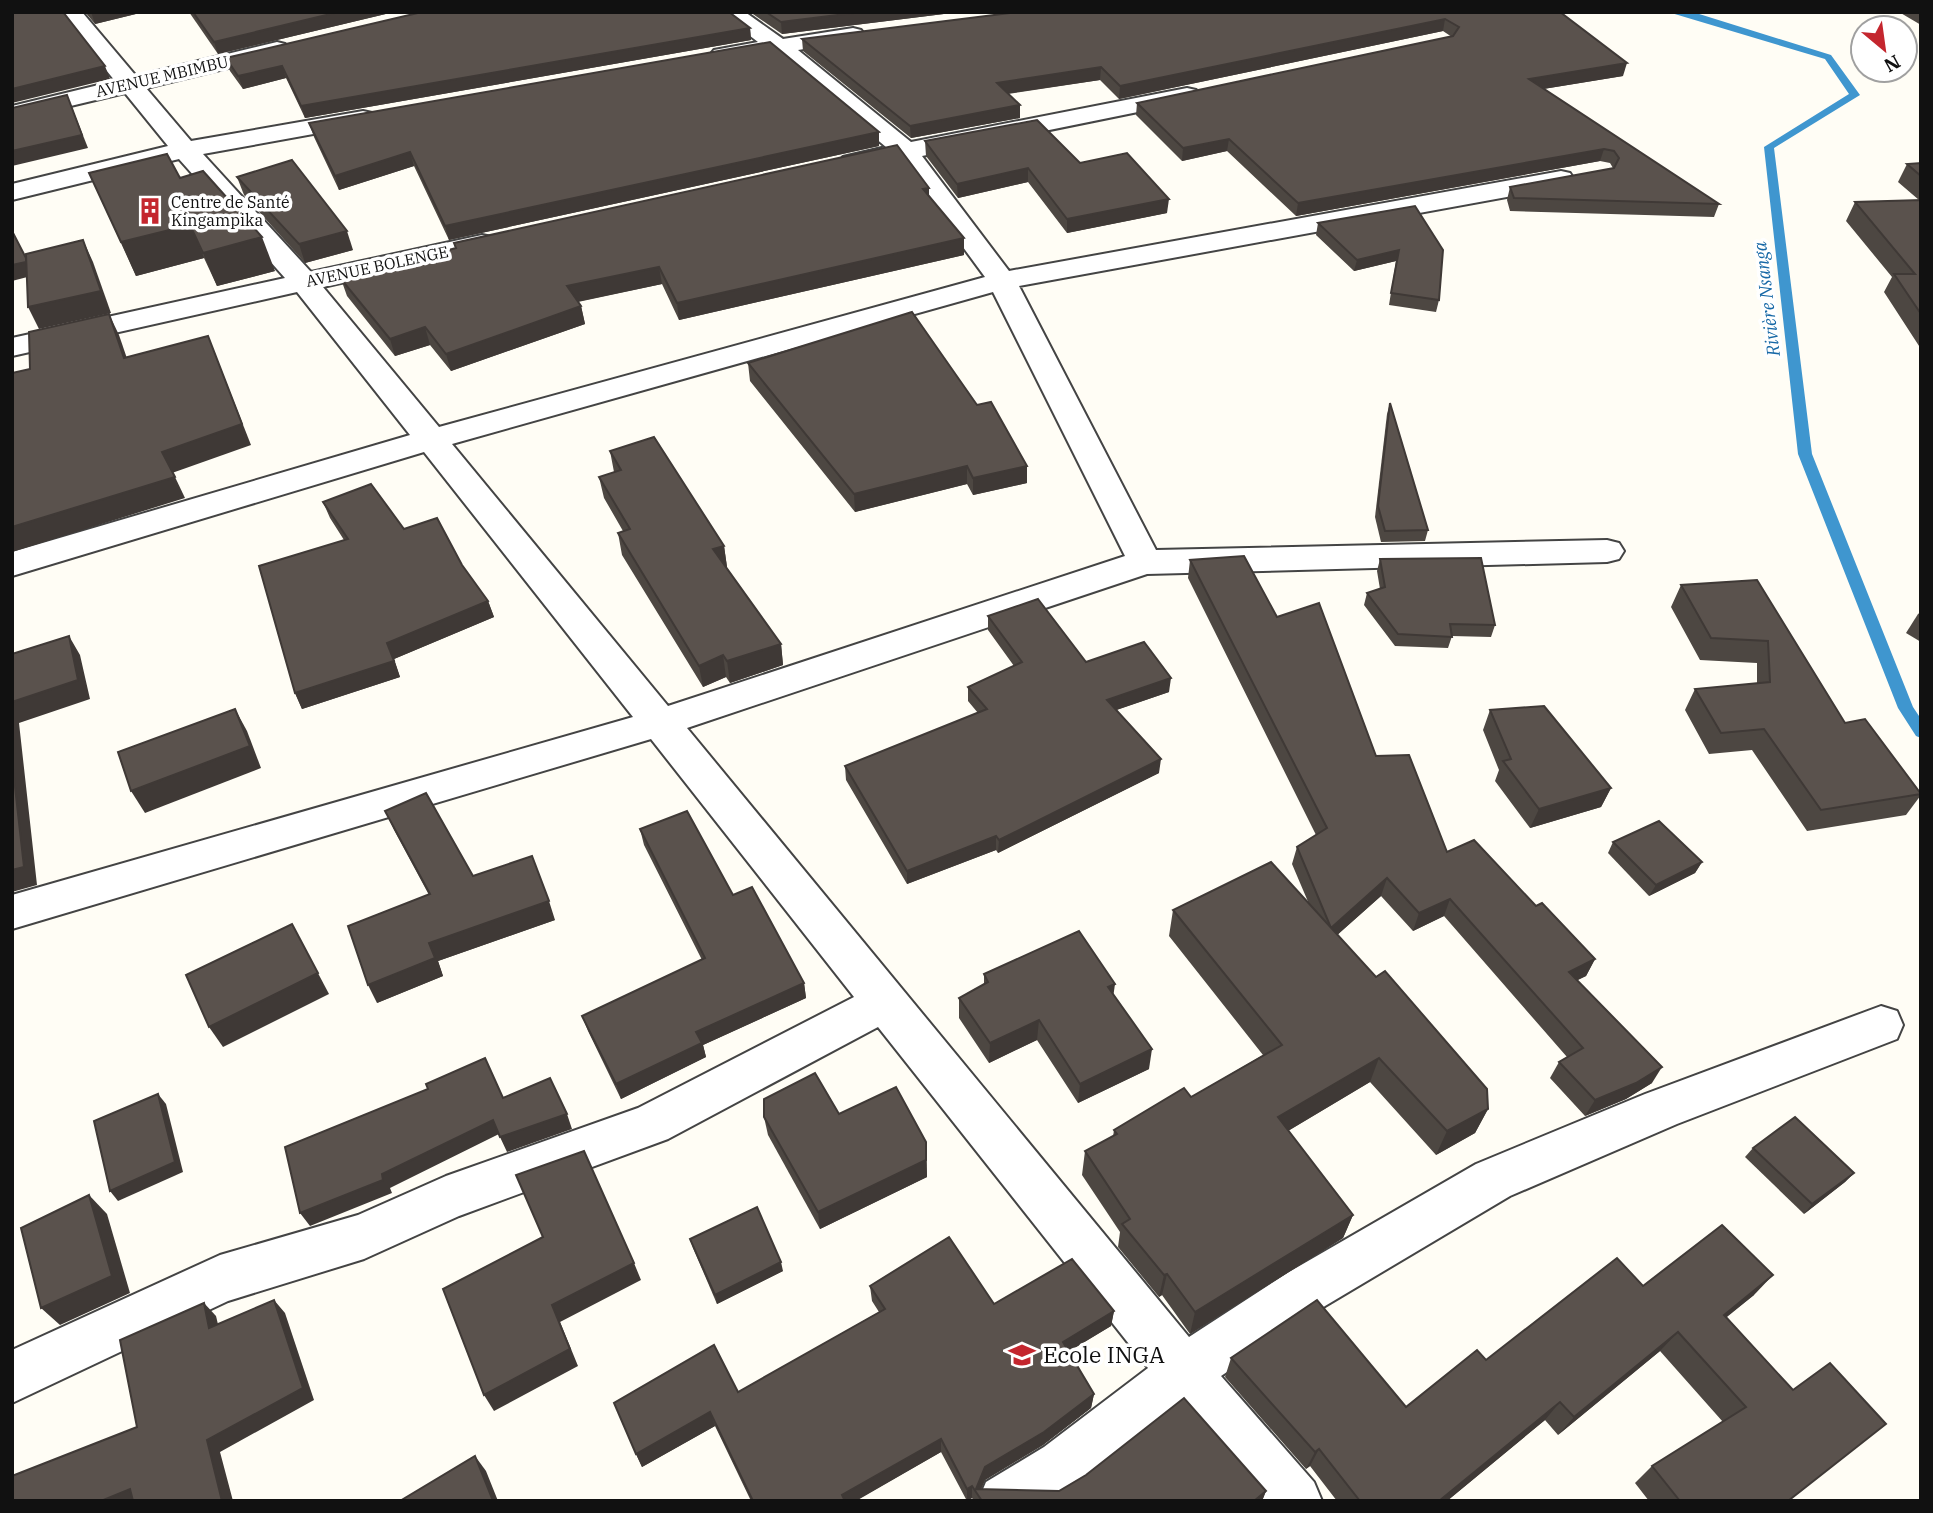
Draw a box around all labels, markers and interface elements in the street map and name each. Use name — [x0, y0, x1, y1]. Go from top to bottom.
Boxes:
north arrow — [1849, 14, 1919, 84]
text: N — [1880, 50, 1905, 78]
street label: AVENUE MBIMBU — [94, 51, 231, 101]
place label: Centre de Santé Kingampika — [171, 192, 290, 230]
building icon: Centre de Santé Kingampika — [135, 196, 165, 226]
water label: Rivière Nsanga — [1748, 240, 1785, 359]
street label: AVENUE BOLENGE — [304, 241, 450, 291]
place label: Ecole INGA — [1043, 1339, 1165, 1369]
school or university icon: Ecole INGA — [1007, 1340, 1037, 1370]

